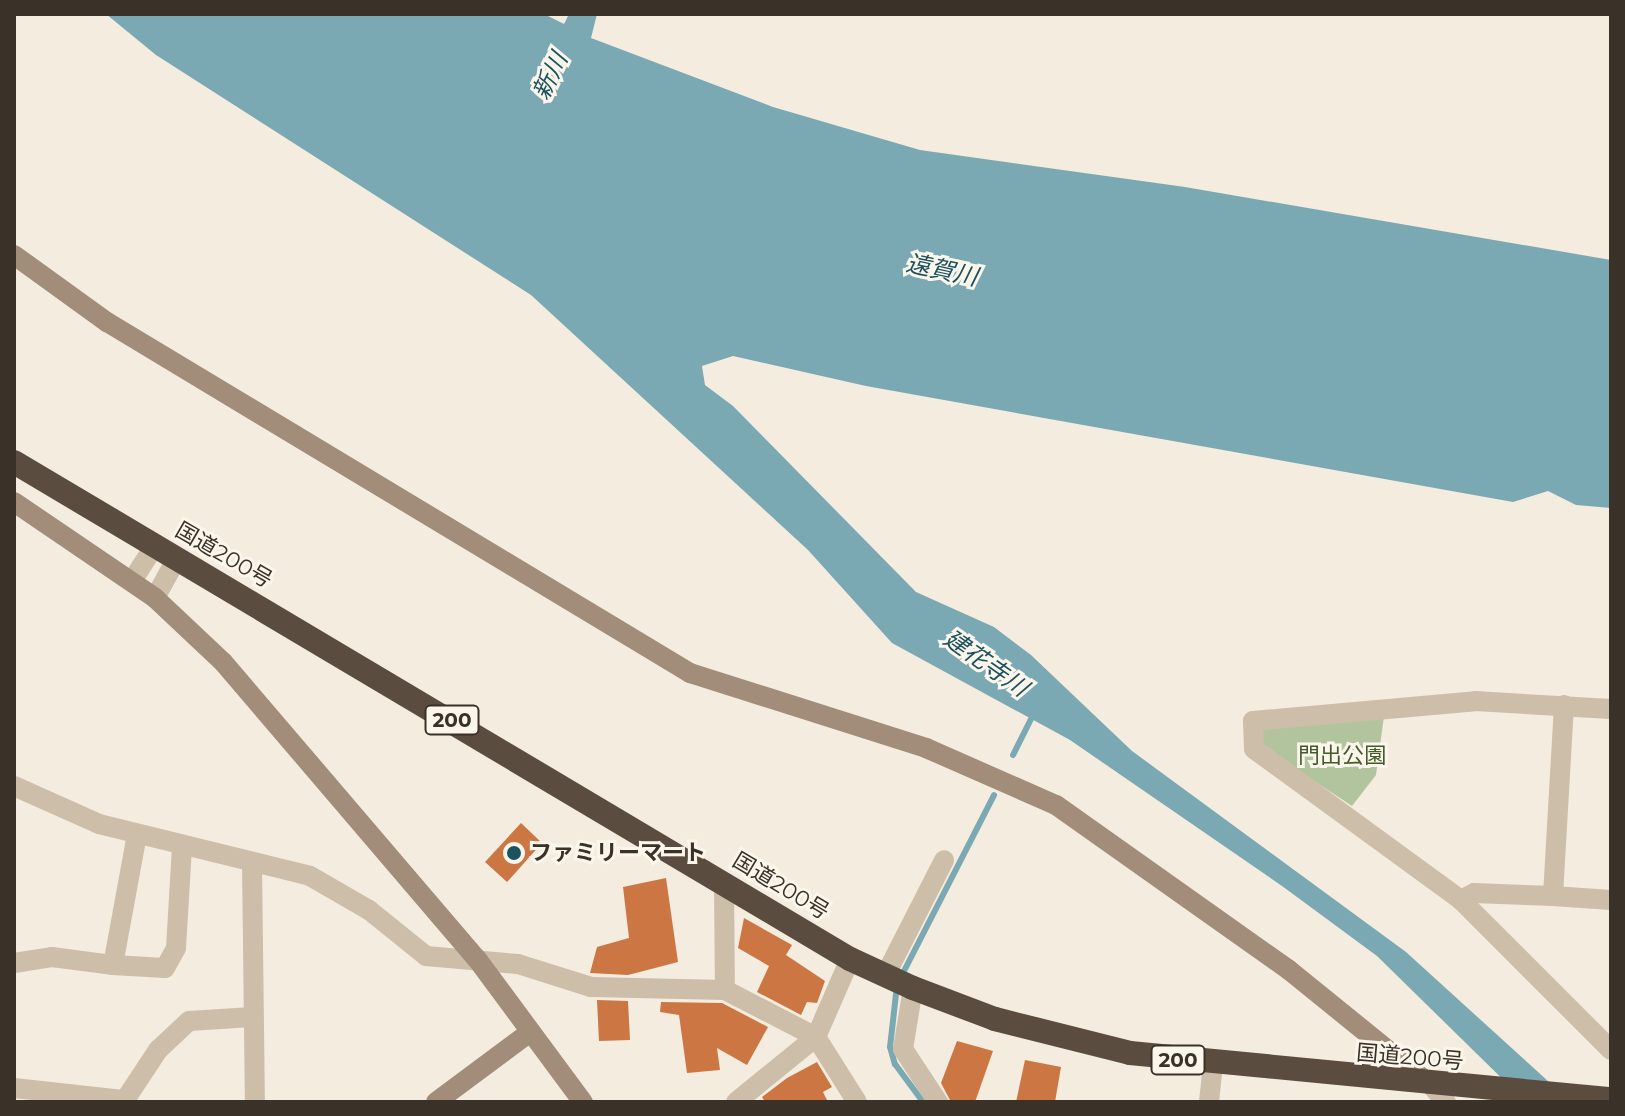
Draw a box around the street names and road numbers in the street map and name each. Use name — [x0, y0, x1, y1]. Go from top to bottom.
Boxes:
street label: 国道200号 — [171, 517, 277, 593]
road number: 200 — [424, 704, 480, 736]
street label: 国道200号 — [728, 847, 834, 925]
street label: 国道200号 — [1355, 1039, 1465, 1075]
road number: 200 — [1150, 1044, 1206, 1076]

